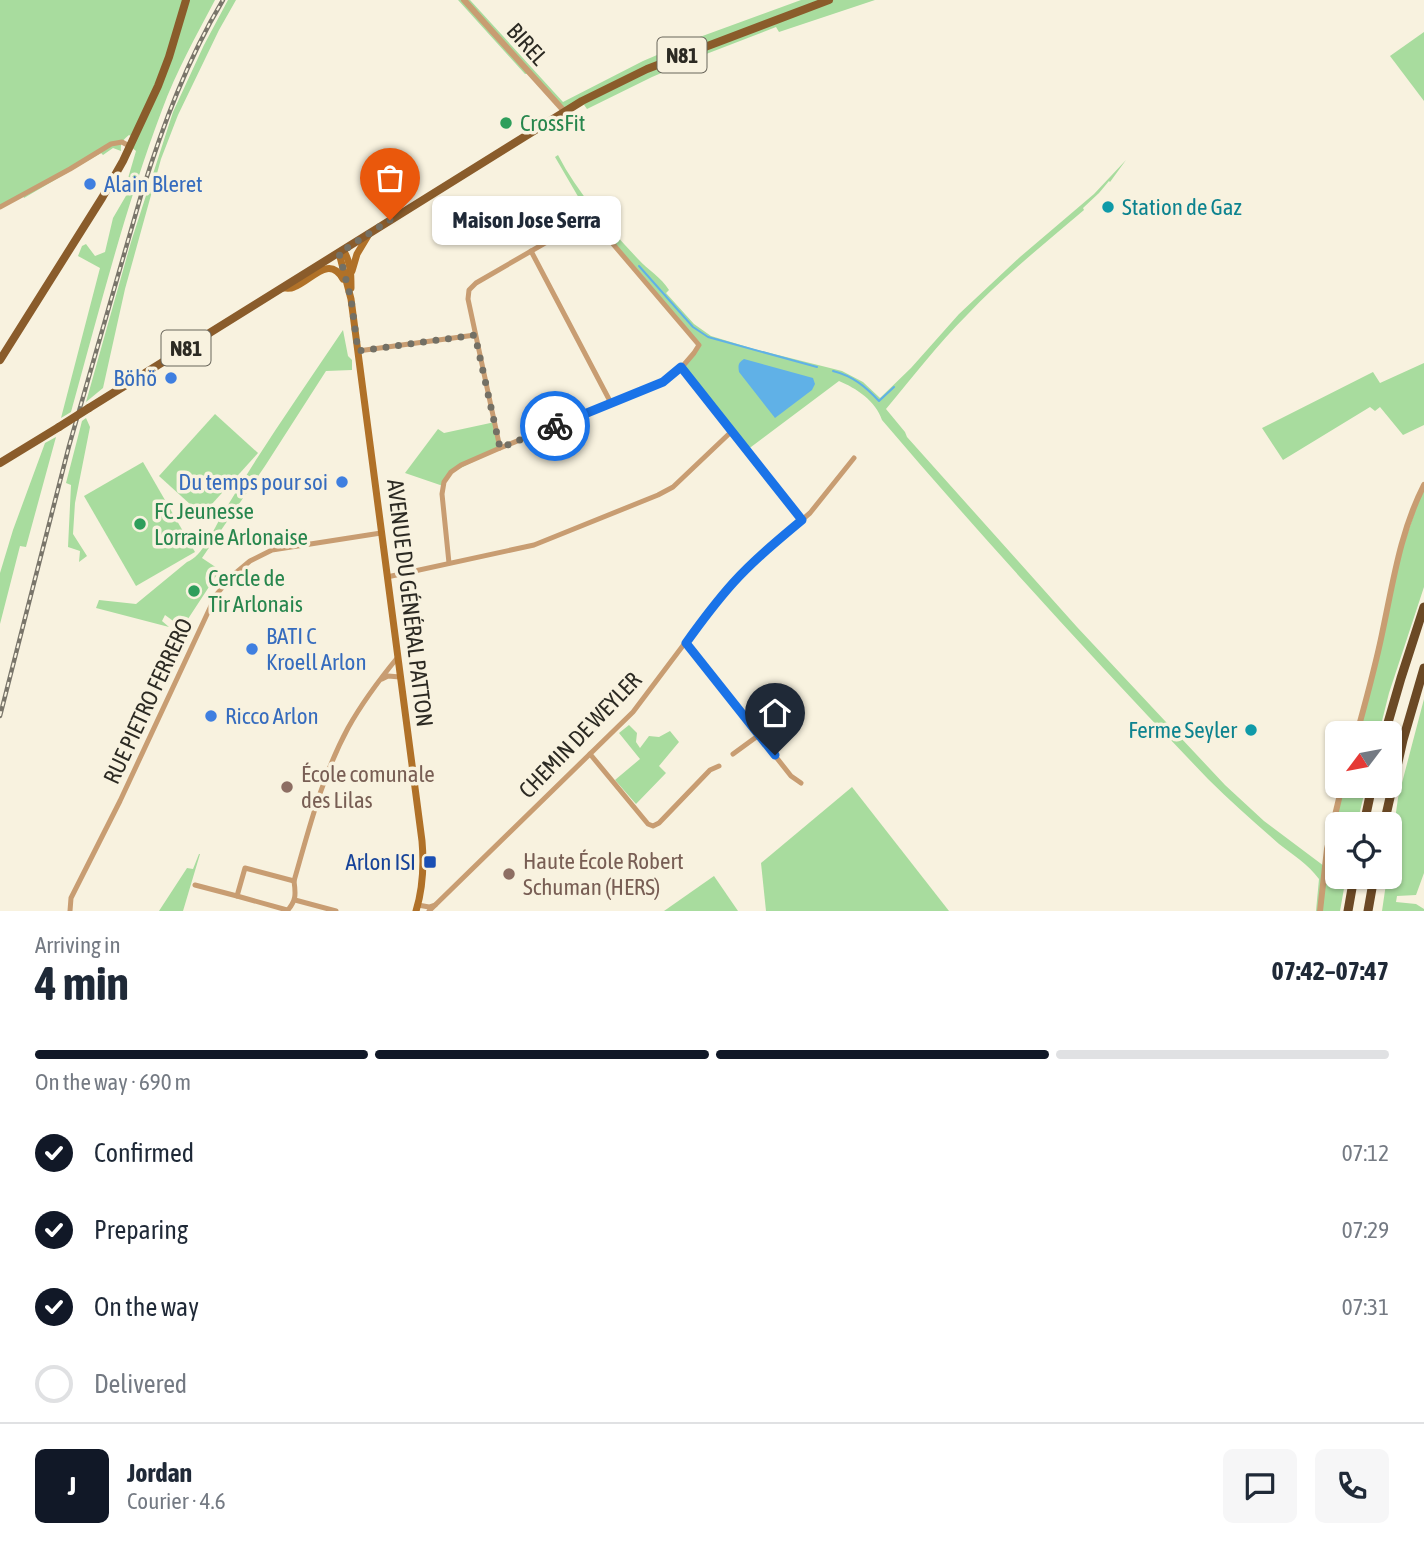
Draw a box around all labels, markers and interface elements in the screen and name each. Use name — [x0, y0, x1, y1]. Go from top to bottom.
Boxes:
street label: BIREL — [502, 18, 552, 70]
road number: N81 — [658, 38, 706, 72]
place label: CrossFit — [520, 110, 585, 136]
marker: CrossFit — [498, 115, 514, 131]
pin — [360, 148, 420, 220]
icon: bag — [371, 159, 409, 197]
place label: Alain Bleret — [104, 171, 203, 197]
marker: Alain Bleret — [82, 176, 98, 192]
place label: Station de Gaz — [1122, 194, 1242, 220]
callout: Maison Jose Serra — [432, 196, 621, 244]
marker: Station de Gaz — [1100, 199, 1116, 215]
text: Maison Jose Serra — [452, 207, 601, 233]
road number: N81 — [162, 330, 210, 366]
place label: Böhö — [113, 365, 157, 391]
marker: Böhö — [163, 370, 179, 386]
courier — [520, 391, 590, 461]
icon: bike — [536, 407, 574, 445]
place label: Du temps pour soi — [178, 469, 328, 495]
marker: Du temps pour soi — [334, 474, 350, 490]
street label: AVENUE DU GÉNÉRAL PATTON — [382, 478, 438, 728]
place label: FC Jeunesse Lorraine Arlonaise — [154, 498, 308, 550]
marker: FC Jeunesse Lorraine Arlonaise — [132, 516, 148, 532]
place label: Cercle de Tir Arlonais — [208, 565, 303, 617]
marker: Cercle de Tir Arlonais — [186, 583, 202, 599]
street label: RUE PIETRO FERRERO — [98, 614, 198, 788]
place label: BATI C Kroell Arlon — [266, 623, 367, 675]
marker: BATI C Kroell Arlon — [244, 641, 260, 657]
street label: CHEMIN DE WEYLER — [514, 667, 647, 803]
pin — [745, 683, 805, 755]
icon: home — [756, 694, 794, 732]
place label: Ricco Arlon — [225, 703, 319, 729]
marker: Ricco Arlon — [203, 708, 219, 724]
place label: Ferme Seyler — [1128, 717, 1238, 743]
north arrow — [1325, 721, 1402, 798]
map controls — [1325, 721, 1402, 889]
marker: Ferme Seyler — [1243, 722, 1259, 738]
place label: École comunale des Lilas — [301, 761, 435, 813]
marker: École comunale des Lilas — [279, 779, 295, 795]
button: locate — [1325, 812, 1402, 889]
place label: Haute École Robert Schuman (HERS) — [523, 848, 684, 900]
place label: Arlon ISI — [346, 849, 416, 875]
marker: Arlon ISI — [422, 854, 438, 870]
marker: Haute École Robert Schuman (HERS) — [501, 866, 517, 882]
text: Arriving in — [35, 932, 121, 958]
text: 07:42–07:47 — [1272, 956, 1389, 986]
text: 4 min — [35, 957, 129, 1010]
text: On the way · 690 m — [35, 1069, 191, 1095]
icon: check — [35, 1134, 73, 1172]
text: Confirmed — [94, 1138, 194, 1168]
text: 07:12 — [1342, 1140, 1389, 1166]
icon: check — [35, 1211, 73, 1249]
text: Preparing — [94, 1215, 188, 1245]
text: 07:29 — [1342, 1217, 1389, 1243]
icon: check — [35, 1288, 73, 1326]
text: On the way — [94, 1292, 199, 1322]
text: 07:31 — [1342, 1294, 1389, 1320]
text: Delivered — [94, 1369, 187, 1399]
button: chat — [1223, 1449, 1297, 1523]
button: phone — [1315, 1449, 1389, 1523]
text: Jordan — [127, 1458, 192, 1488]
text: J — [68, 1471, 76, 1501]
text: Courier · 4.6 — [127, 1488, 226, 1514]

